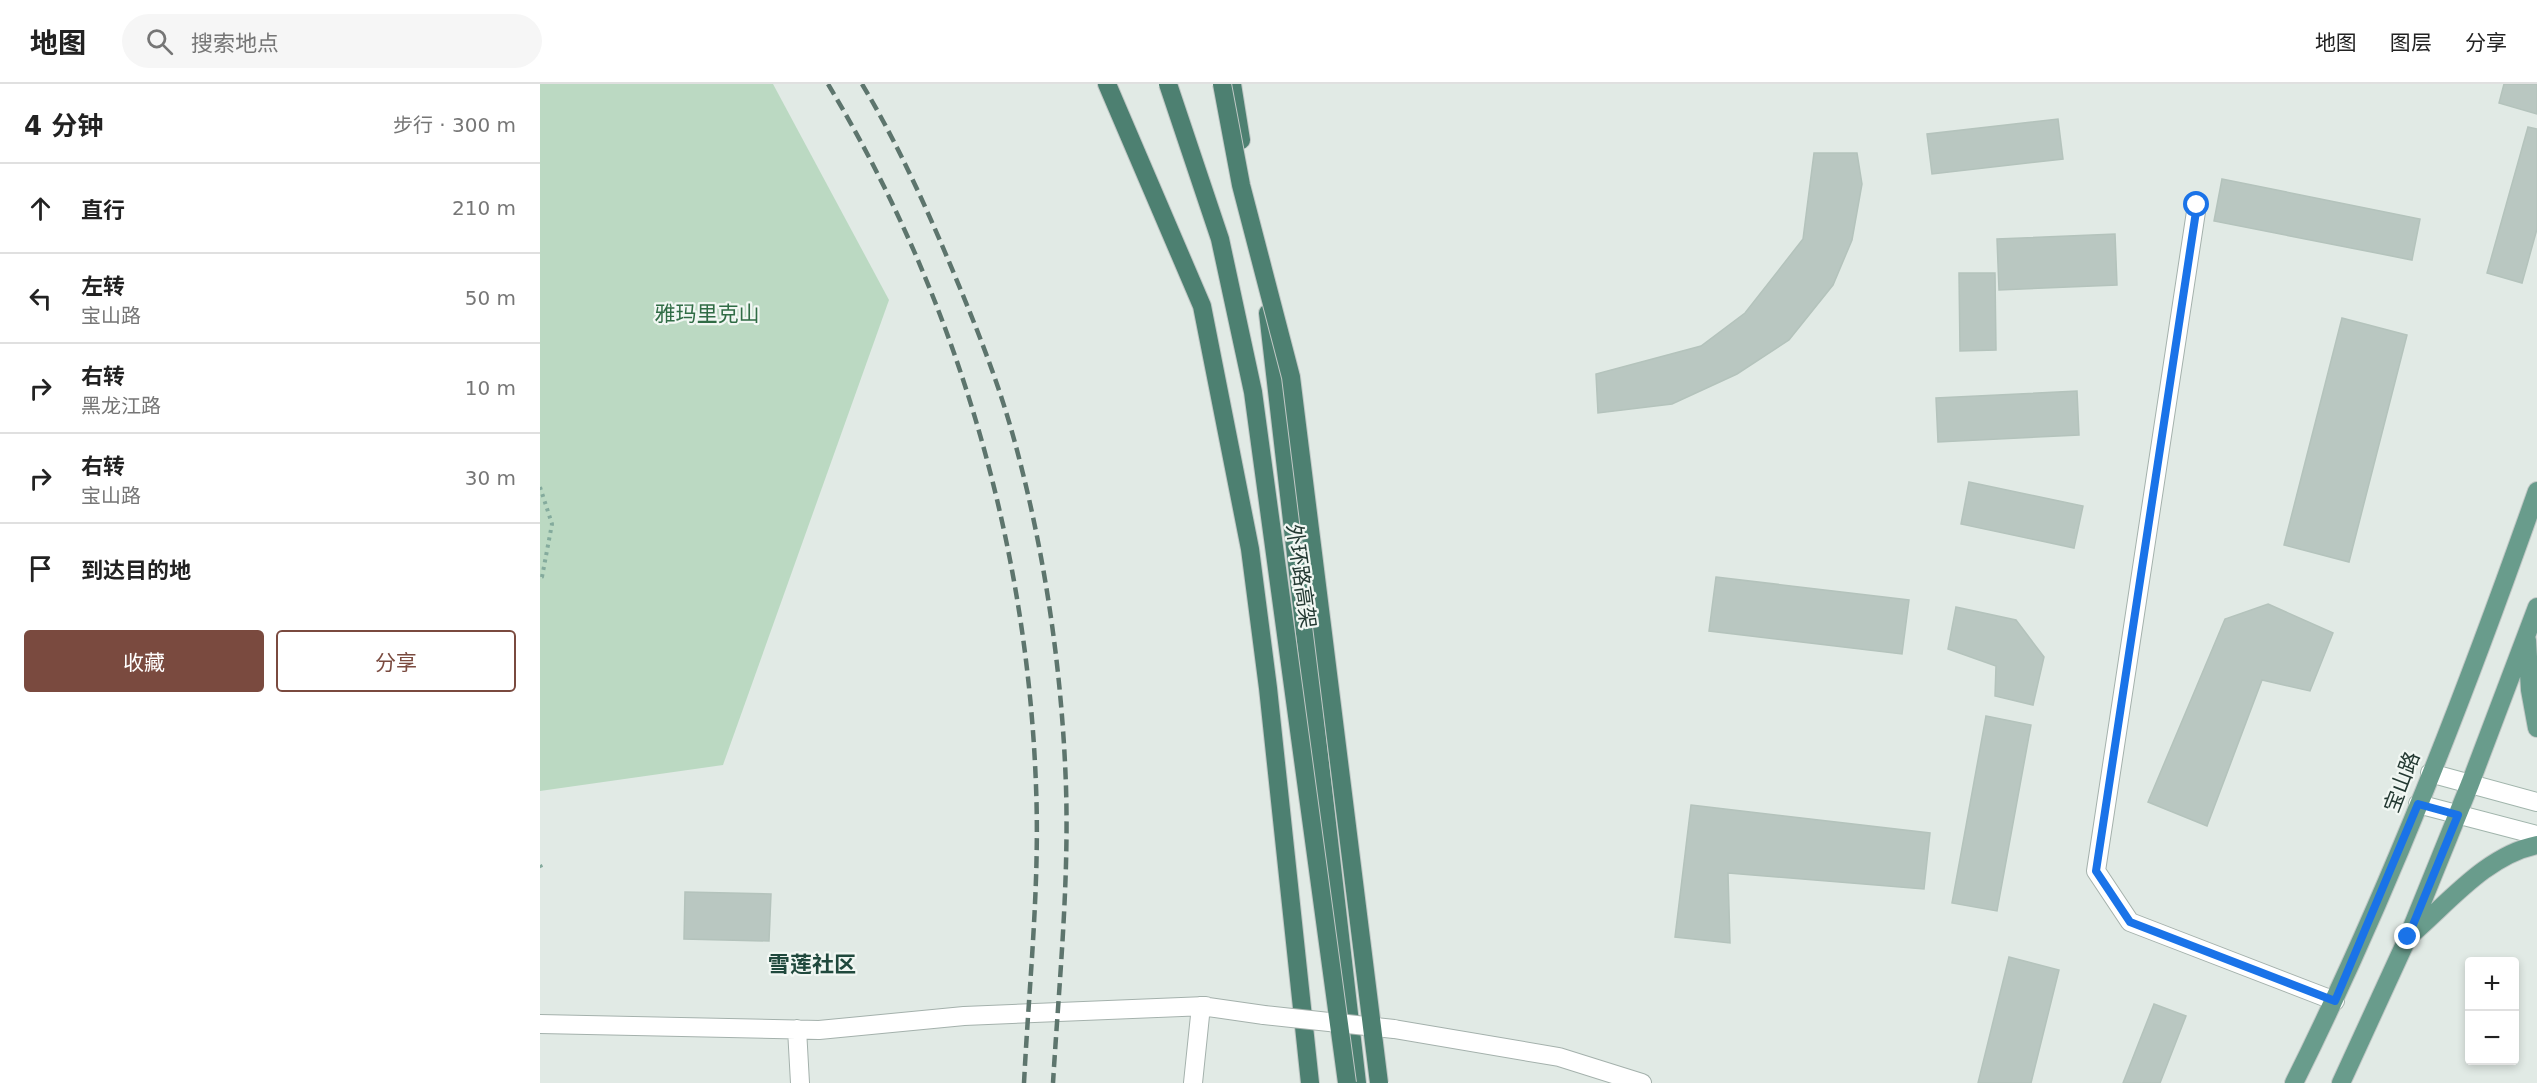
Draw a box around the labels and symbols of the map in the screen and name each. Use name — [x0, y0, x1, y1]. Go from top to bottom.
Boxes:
route start — [2183, 191, 2209, 217]
park label: 雅玛里克山 — [655, 302, 760, 326]
street label: 外环路高架 — [1282, 522, 1320, 630]
street label: 宝山路 — [2380, 748, 2424, 816]
route end — [2394, 923, 2420, 949]
district label: 雪莲社区 — [768, 952, 856, 977]

